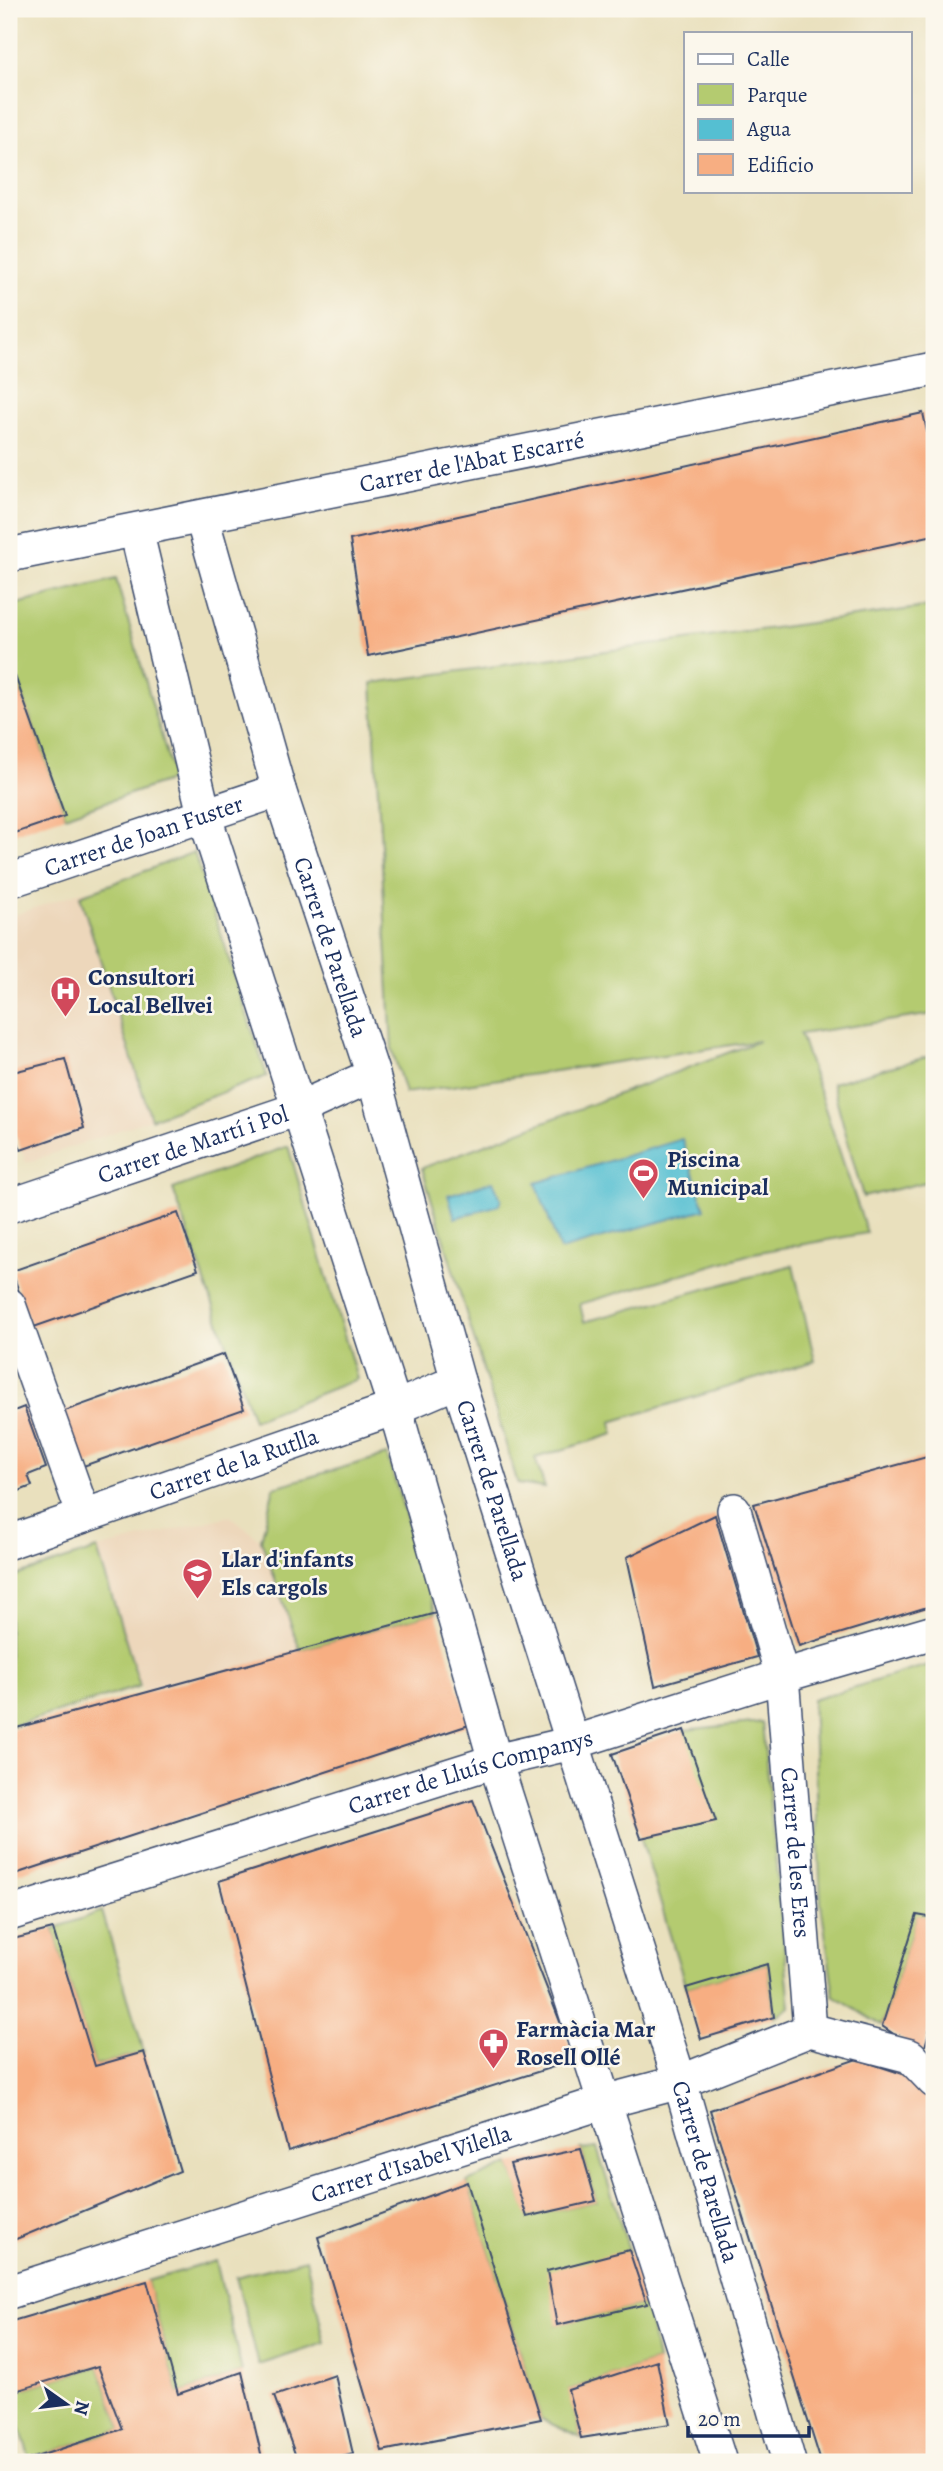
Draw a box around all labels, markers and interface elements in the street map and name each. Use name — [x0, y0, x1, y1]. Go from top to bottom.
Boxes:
legend — [684, 32, 912, 192]
text: Calle — [747, 45, 790, 73]
text: Parque — [747, 81, 807, 109]
text: Agua — [746, 115, 791, 143]
text: Edificio — [747, 151, 814, 179]
street label: Carrer de l'Abat Escarré — [356, 424, 587, 500]
street label: Carrer de Joan Fuster — [40, 787, 247, 884]
street label: Carrer de Parellada — [286, 853, 376, 1042]
place label: Consultori Local Bellvei — [88, 961, 213, 1021]
hospital icon: Consultori Local Bellvei — [48, 974, 82, 1018]
street label: Carrer de Martí i Pol — [93, 1097, 292, 1191]
place label: Piscina Municipal — [667, 1143, 769, 1203]
sports icon: Piscina Municipal — [627, 1156, 661, 1200]
street label: Carrer de Parellada — [449, 1396, 537, 1586]
street label: Carrer de la Rutlla — [145, 1420, 324, 1508]
place label: Llar d'infants Els cargols — [221, 1543, 354, 1603]
school or university icon: Llar d'infants Els cargols — [181, 1556, 215, 1600]
street label: Carrer de Lluís Companys — [344, 1721, 597, 1822]
street label: Carrer de les Eres — [773, 1766, 819, 1939]
place label: Farmàcia Mar Rosell Ollé — [516, 2013, 655, 2073]
pharmacy icon: Farmàcia Mar Rosell Ollé — [476, 2026, 510, 2070]
street label: Carrer de Parellada — [664, 2077, 747, 2267]
street label: Carrer d'Isabel Vilella — [307, 2116, 516, 2211]
north arrow — [32, 2370, 102, 2440]
scale bar — [688, 2394, 808, 2438]
text: N — [67, 2398, 96, 2418]
text: 20 m — [698, 2405, 741, 2433]

